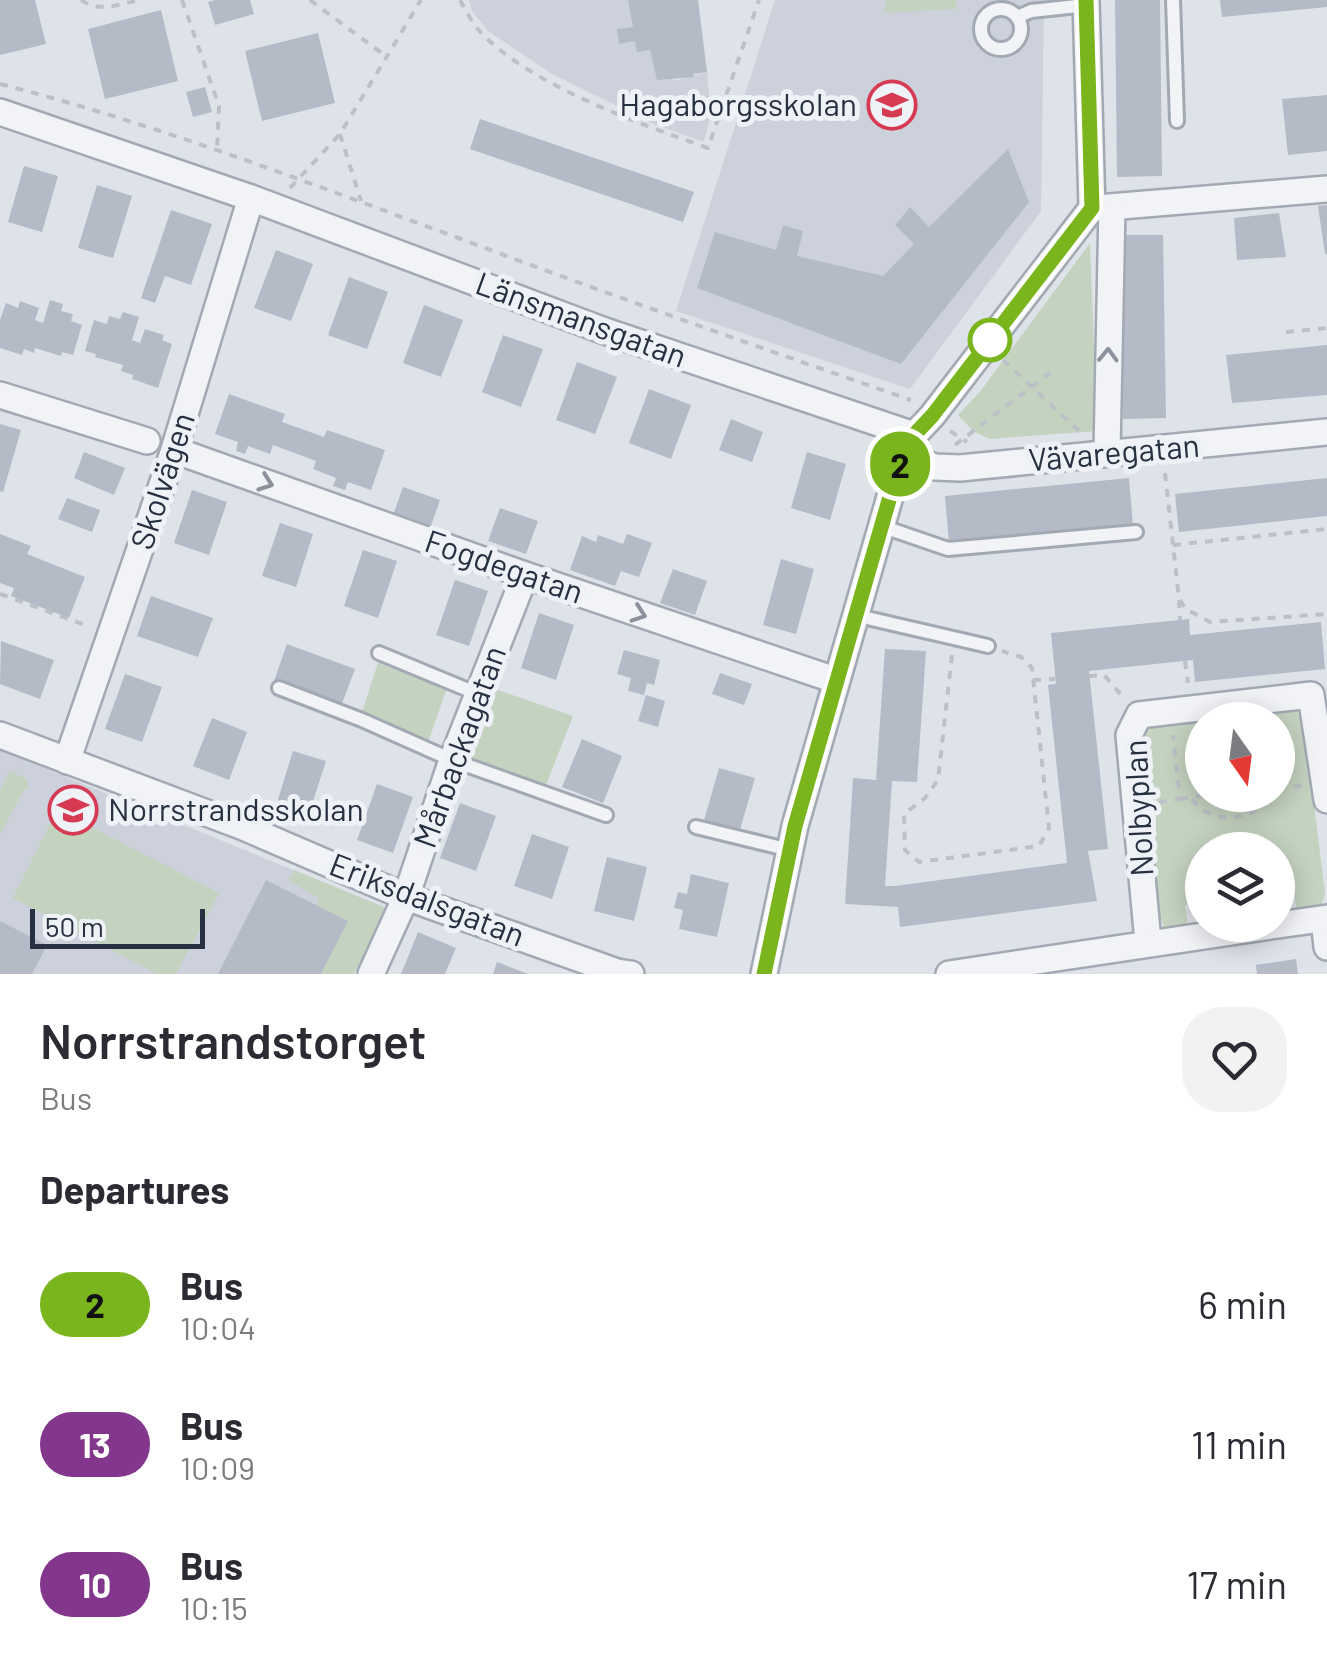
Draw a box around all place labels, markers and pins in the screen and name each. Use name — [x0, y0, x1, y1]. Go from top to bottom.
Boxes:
school or university icon: Hagaborgsskolan — [866, 79, 918, 131]
place label: Hagaborgsskolan — [619, 84, 857, 122]
unlabelled marker — [969, 319, 1011, 361]
school or university icon: Norrstrandsskolan — [47, 784, 99, 836]
place label: Norrstrandsskolan — [108, 789, 364, 827]

